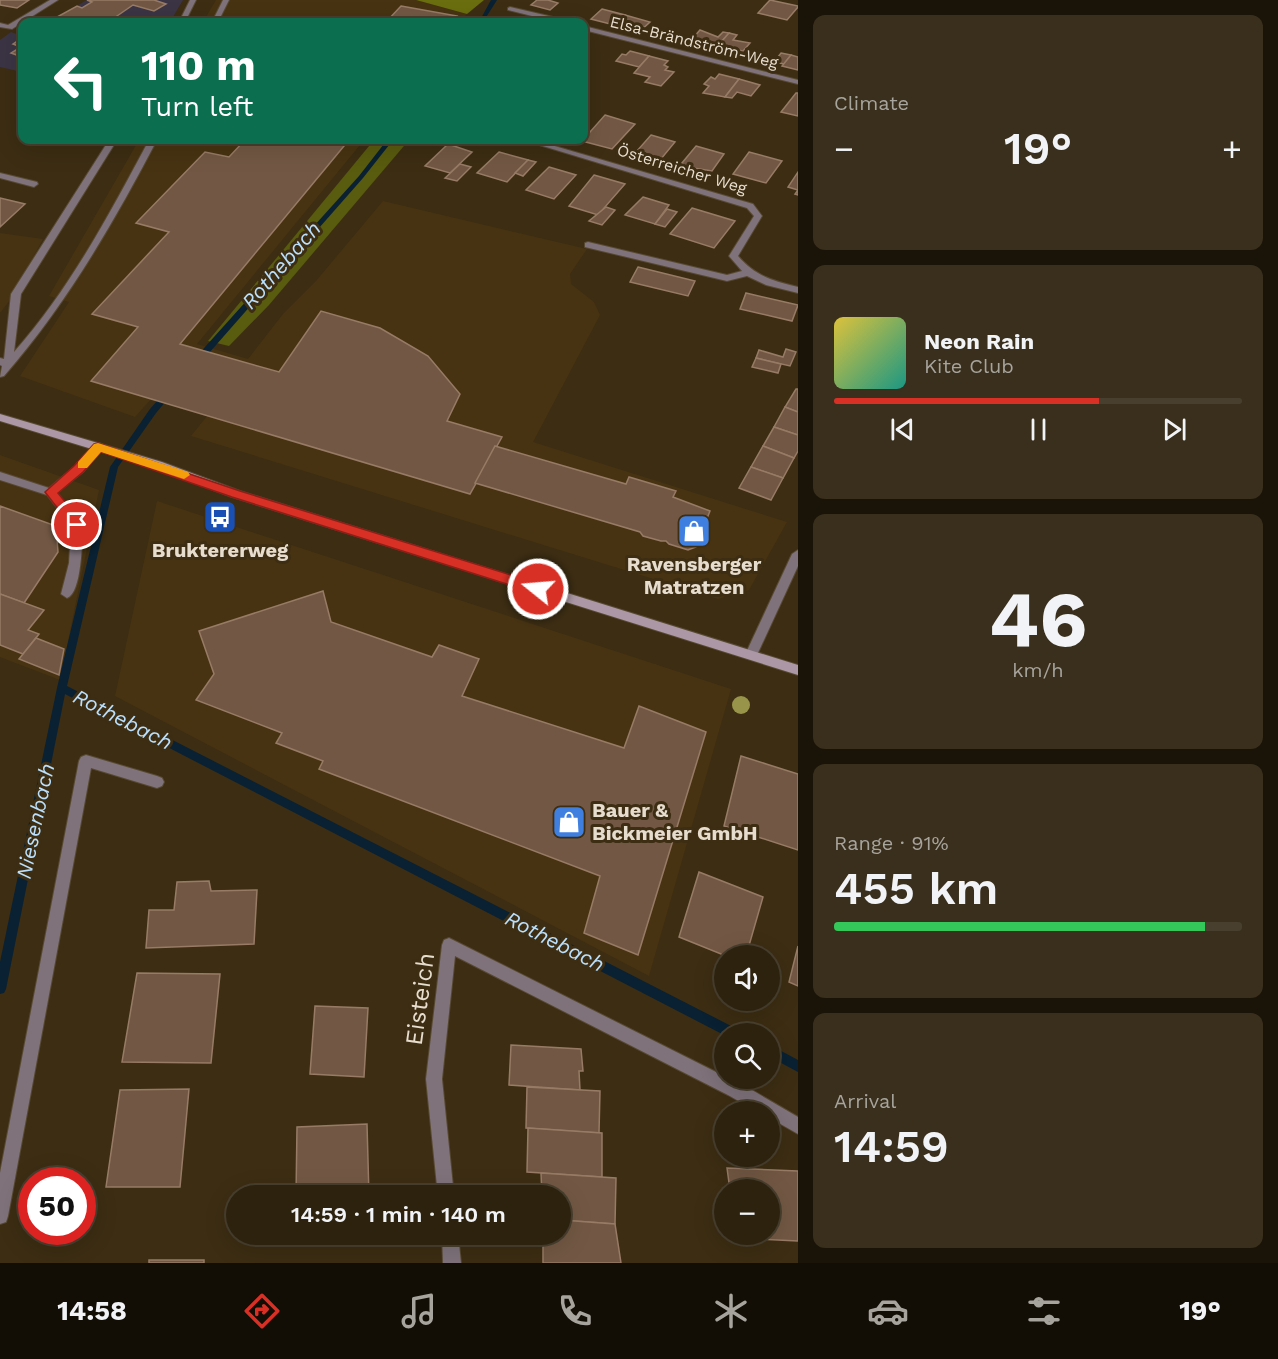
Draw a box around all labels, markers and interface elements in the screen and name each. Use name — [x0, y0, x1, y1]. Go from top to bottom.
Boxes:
street label: Elsa-Brändström-Weg — [608, 12, 781, 72]
text: 110 m — [141, 41, 256, 90]
icon: left — [42, 42, 120, 120]
text: Turn left — [141, 91, 253, 123]
text: Climate — [834, 91, 909, 115]
text: 19° — [1004, 122, 1072, 175]
text: − — [834, 129, 854, 168]
text: + — [1222, 129, 1242, 168]
street label: Österreicher Weg — [615, 140, 750, 198]
water label: Rothebach — [236, 216, 326, 314]
text: Neon Rain — [924, 329, 1034, 354]
text: Kite Club — [924, 354, 1014, 378]
icon: previous — [886, 413, 919, 446]
icon: pause — [1022, 413, 1055, 446]
icon: next — [1158, 413, 1191, 446]
pin — [51, 499, 102, 550]
bus stop icon: Bruktererweg — [202, 499, 238, 535]
icon: arrive — [60, 508, 93, 541]
shop icon: Ravensberger Matratzen — [676, 513, 712, 549]
place label: Bruktererweg — [152, 538, 289, 562]
place label: Ravensberger Matratzen — [627, 552, 762, 599]
position arrow — [506, 557, 570, 621]
text: 46 — [989, 573, 1087, 665]
text: km/h — [1012, 658, 1064, 682]
water label: Rothebach — [69, 683, 177, 755]
water label: Niesenbach — [11, 761, 59, 881]
place label: Bauer & Bickmeier GmbH — [592, 798, 758, 845]
shop icon: Bauer & Bickmeier GmbH — [551, 804, 587, 840]
text: Range · 91% — [834, 831, 949, 855]
text: 455 km — [834, 862, 998, 915]
water label: Rothebach — [501, 905, 609, 977]
map controls — [714, 945, 780, 1245]
button: sound — [714, 945, 780, 1011]
street label: Eisteich — [400, 951, 440, 1047]
button: search — [714, 1023, 780, 1089]
text: Arrival — [834, 1089, 896, 1113]
button: + — [714, 1101, 780, 1167]
text: 14:59 — [834, 1120, 949, 1173]
speed limit sign: 50 — [18, 1167, 96, 1245]
button: − — [714, 1179, 780, 1245]
text: 14:59 · 1 min · 140 m — [291, 1202, 506, 1227]
icon: directions — [241, 1290, 283, 1332]
icon: music — [398, 1290, 440, 1332]
icon: phone — [554, 1290, 596, 1332]
icon: climate — [710, 1290, 752, 1332]
icon: car — [867, 1290, 909, 1332]
icon: filters — [1023, 1290, 1065, 1332]
text: 14:58 — [57, 1295, 127, 1327]
text: 19° — [1179, 1295, 1221, 1327]

